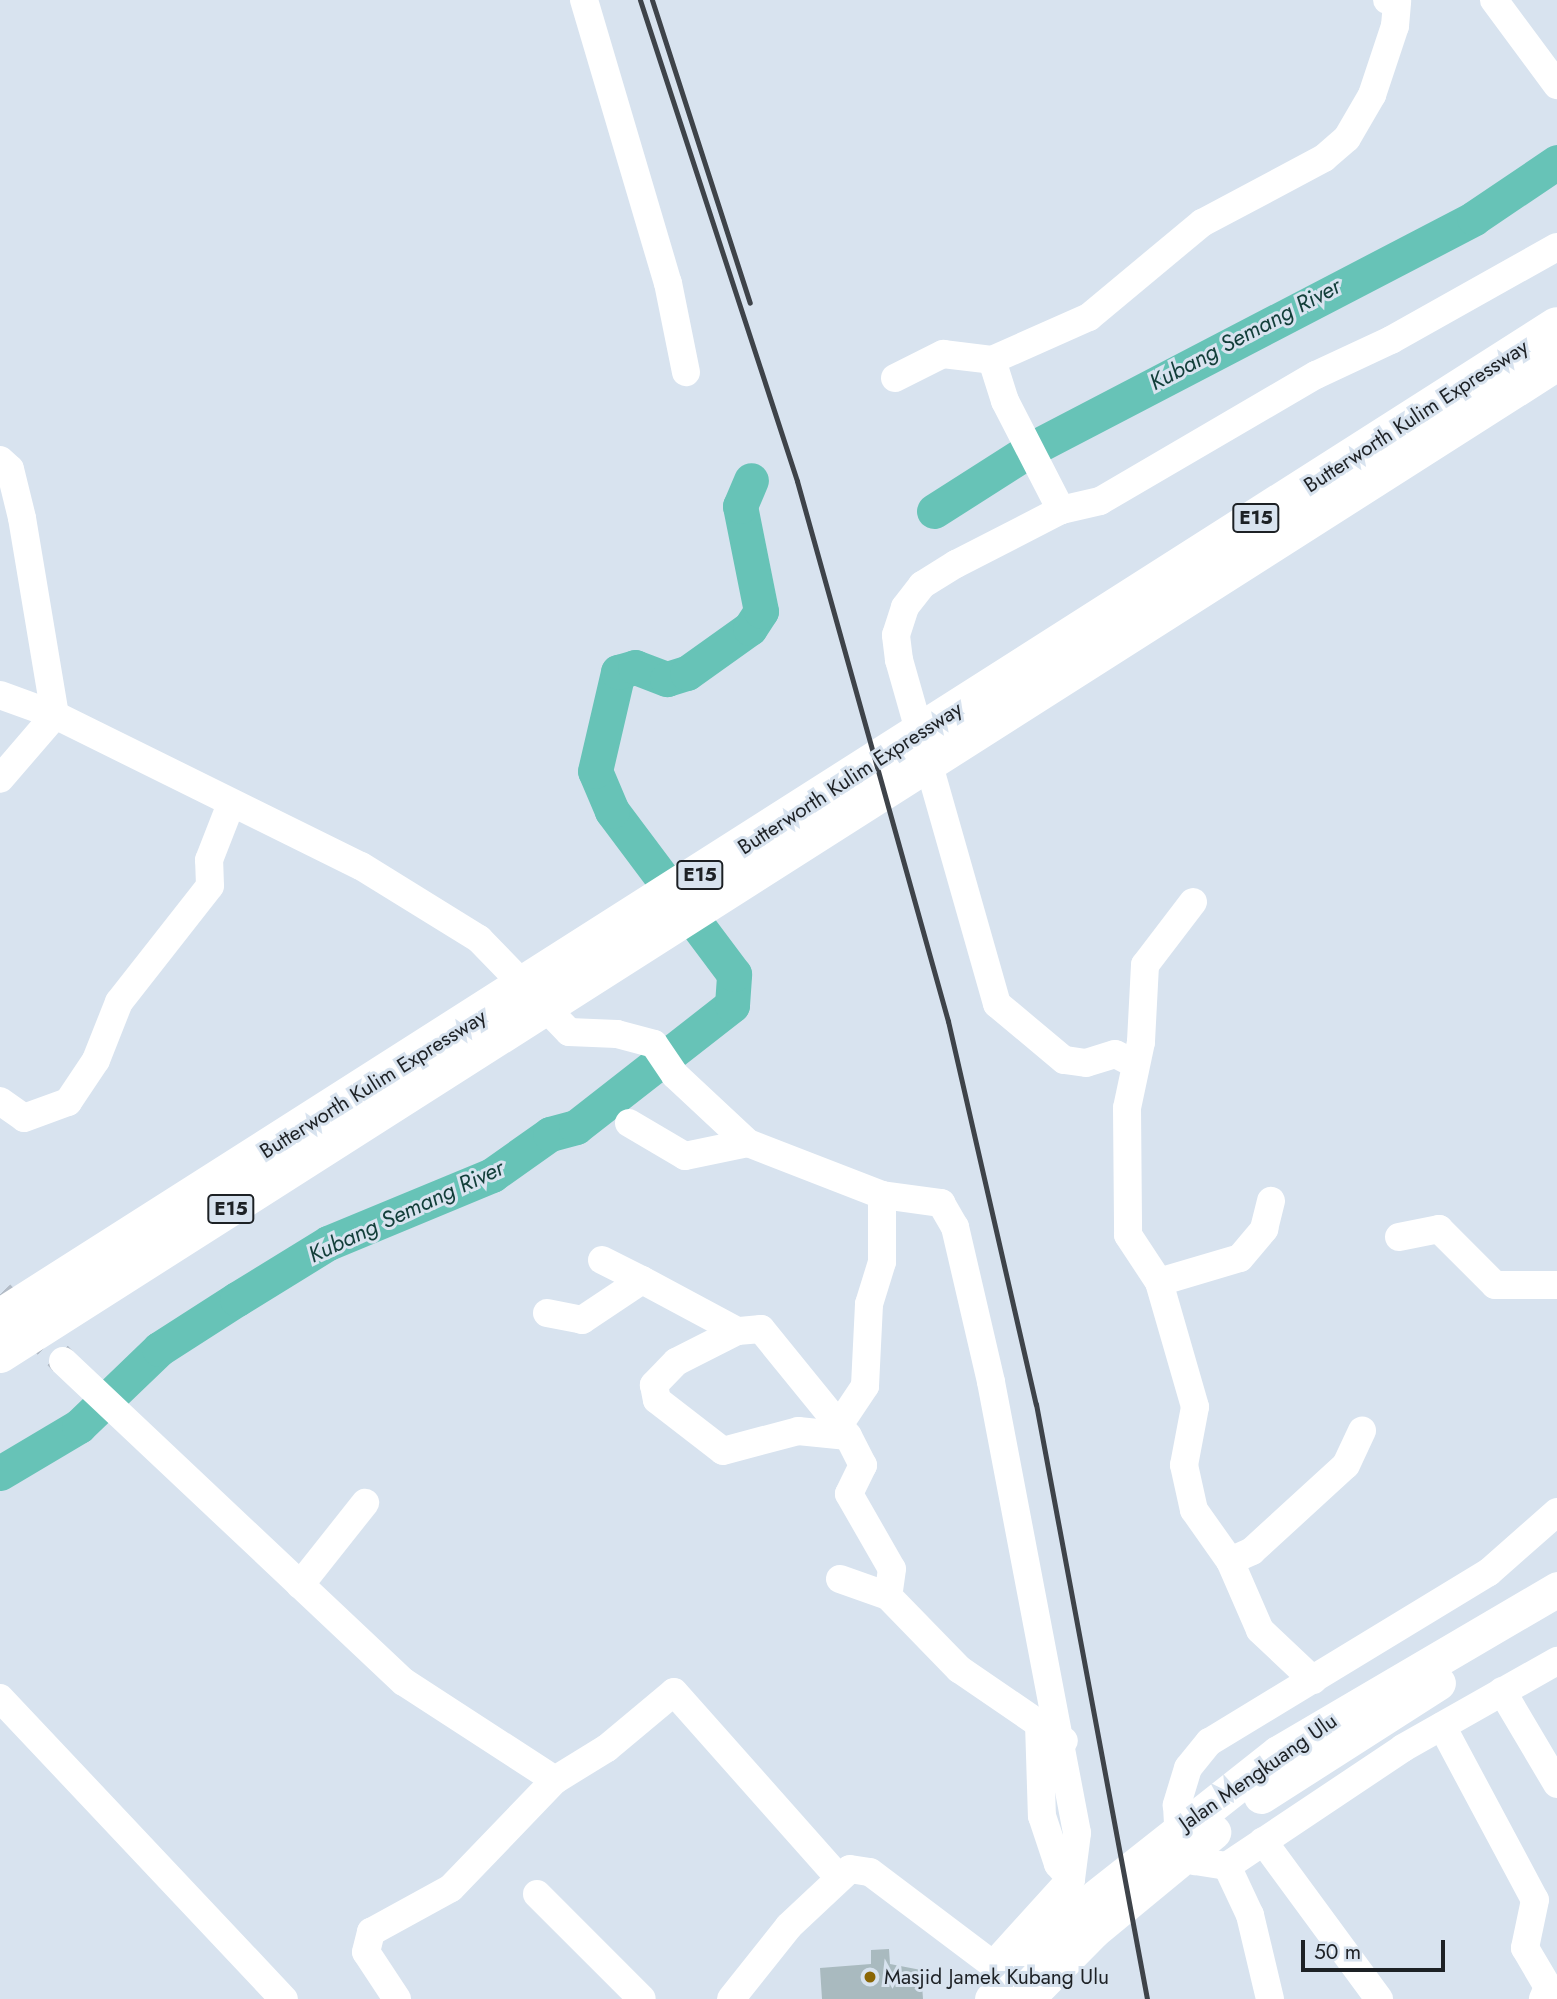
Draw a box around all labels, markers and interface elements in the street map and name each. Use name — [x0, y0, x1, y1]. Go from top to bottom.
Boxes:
water label: Kubang Semang River — [1145, 272, 1345, 396]
street label: Butterworth Kulim Expressway — [1299, 334, 1533, 498]
road number: E15 — [1232, 503, 1280, 534]
street label: Butterworth Kulim Expressway — [733, 696, 967, 860]
road number: E15 — [676, 860, 724, 890]
street label: Butterworth Kulim Expressway — [255, 1004, 491, 1164]
water label: Kubang Semang River — [304, 1154, 508, 1268]
road number: E15 — [206, 1194, 256, 1224]
street label: Jalan Mengkuang Ulu — [1174, 1708, 1342, 1836]
scale bar — [1305, 1926, 1448, 1970]
text: 50 m — [1314, 1937, 1361, 1967]
place label: Masjid Jamek Kubang Ulu — [884, 1964, 1109, 1990]
marker: Masjid Jamek Kubang Ulu — [862, 1969, 878, 1985]

